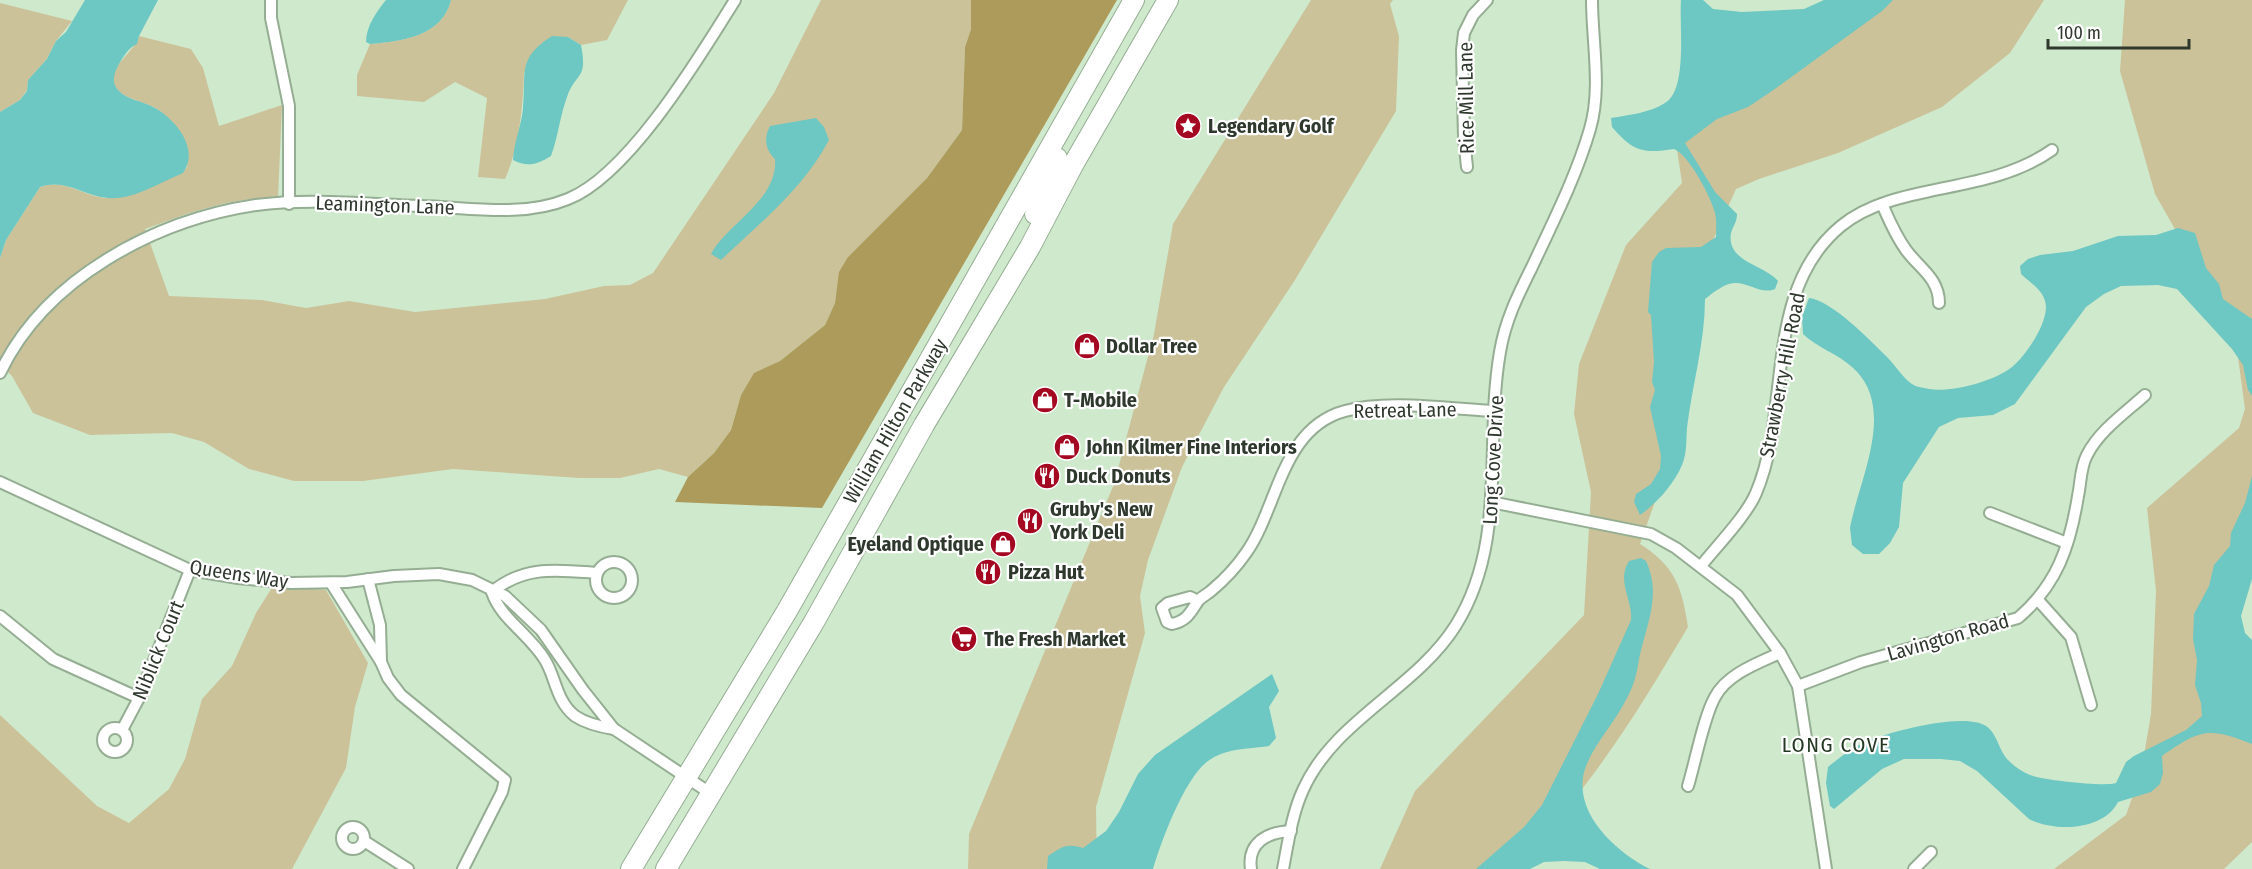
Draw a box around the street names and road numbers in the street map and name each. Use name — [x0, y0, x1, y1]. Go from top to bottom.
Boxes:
street label: Rice Mill Lane — [1453, 42, 1479, 154]
street label: Leamington Lane — [315, 191, 455, 219]
street label: Strawberry Hill Road — [1754, 290, 1810, 460]
street label: William Hilton Parkway — [838, 334, 952, 508]
street label: Long Cove Drive — [1478, 395, 1508, 525]
street label: Retreat Lane — [1353, 397, 1457, 423]
street label: Queens Way — [188, 554, 290, 594]
street label: Niblick Court — [127, 596, 189, 703]
street label: Lavington Road — [1884, 608, 2012, 666]

